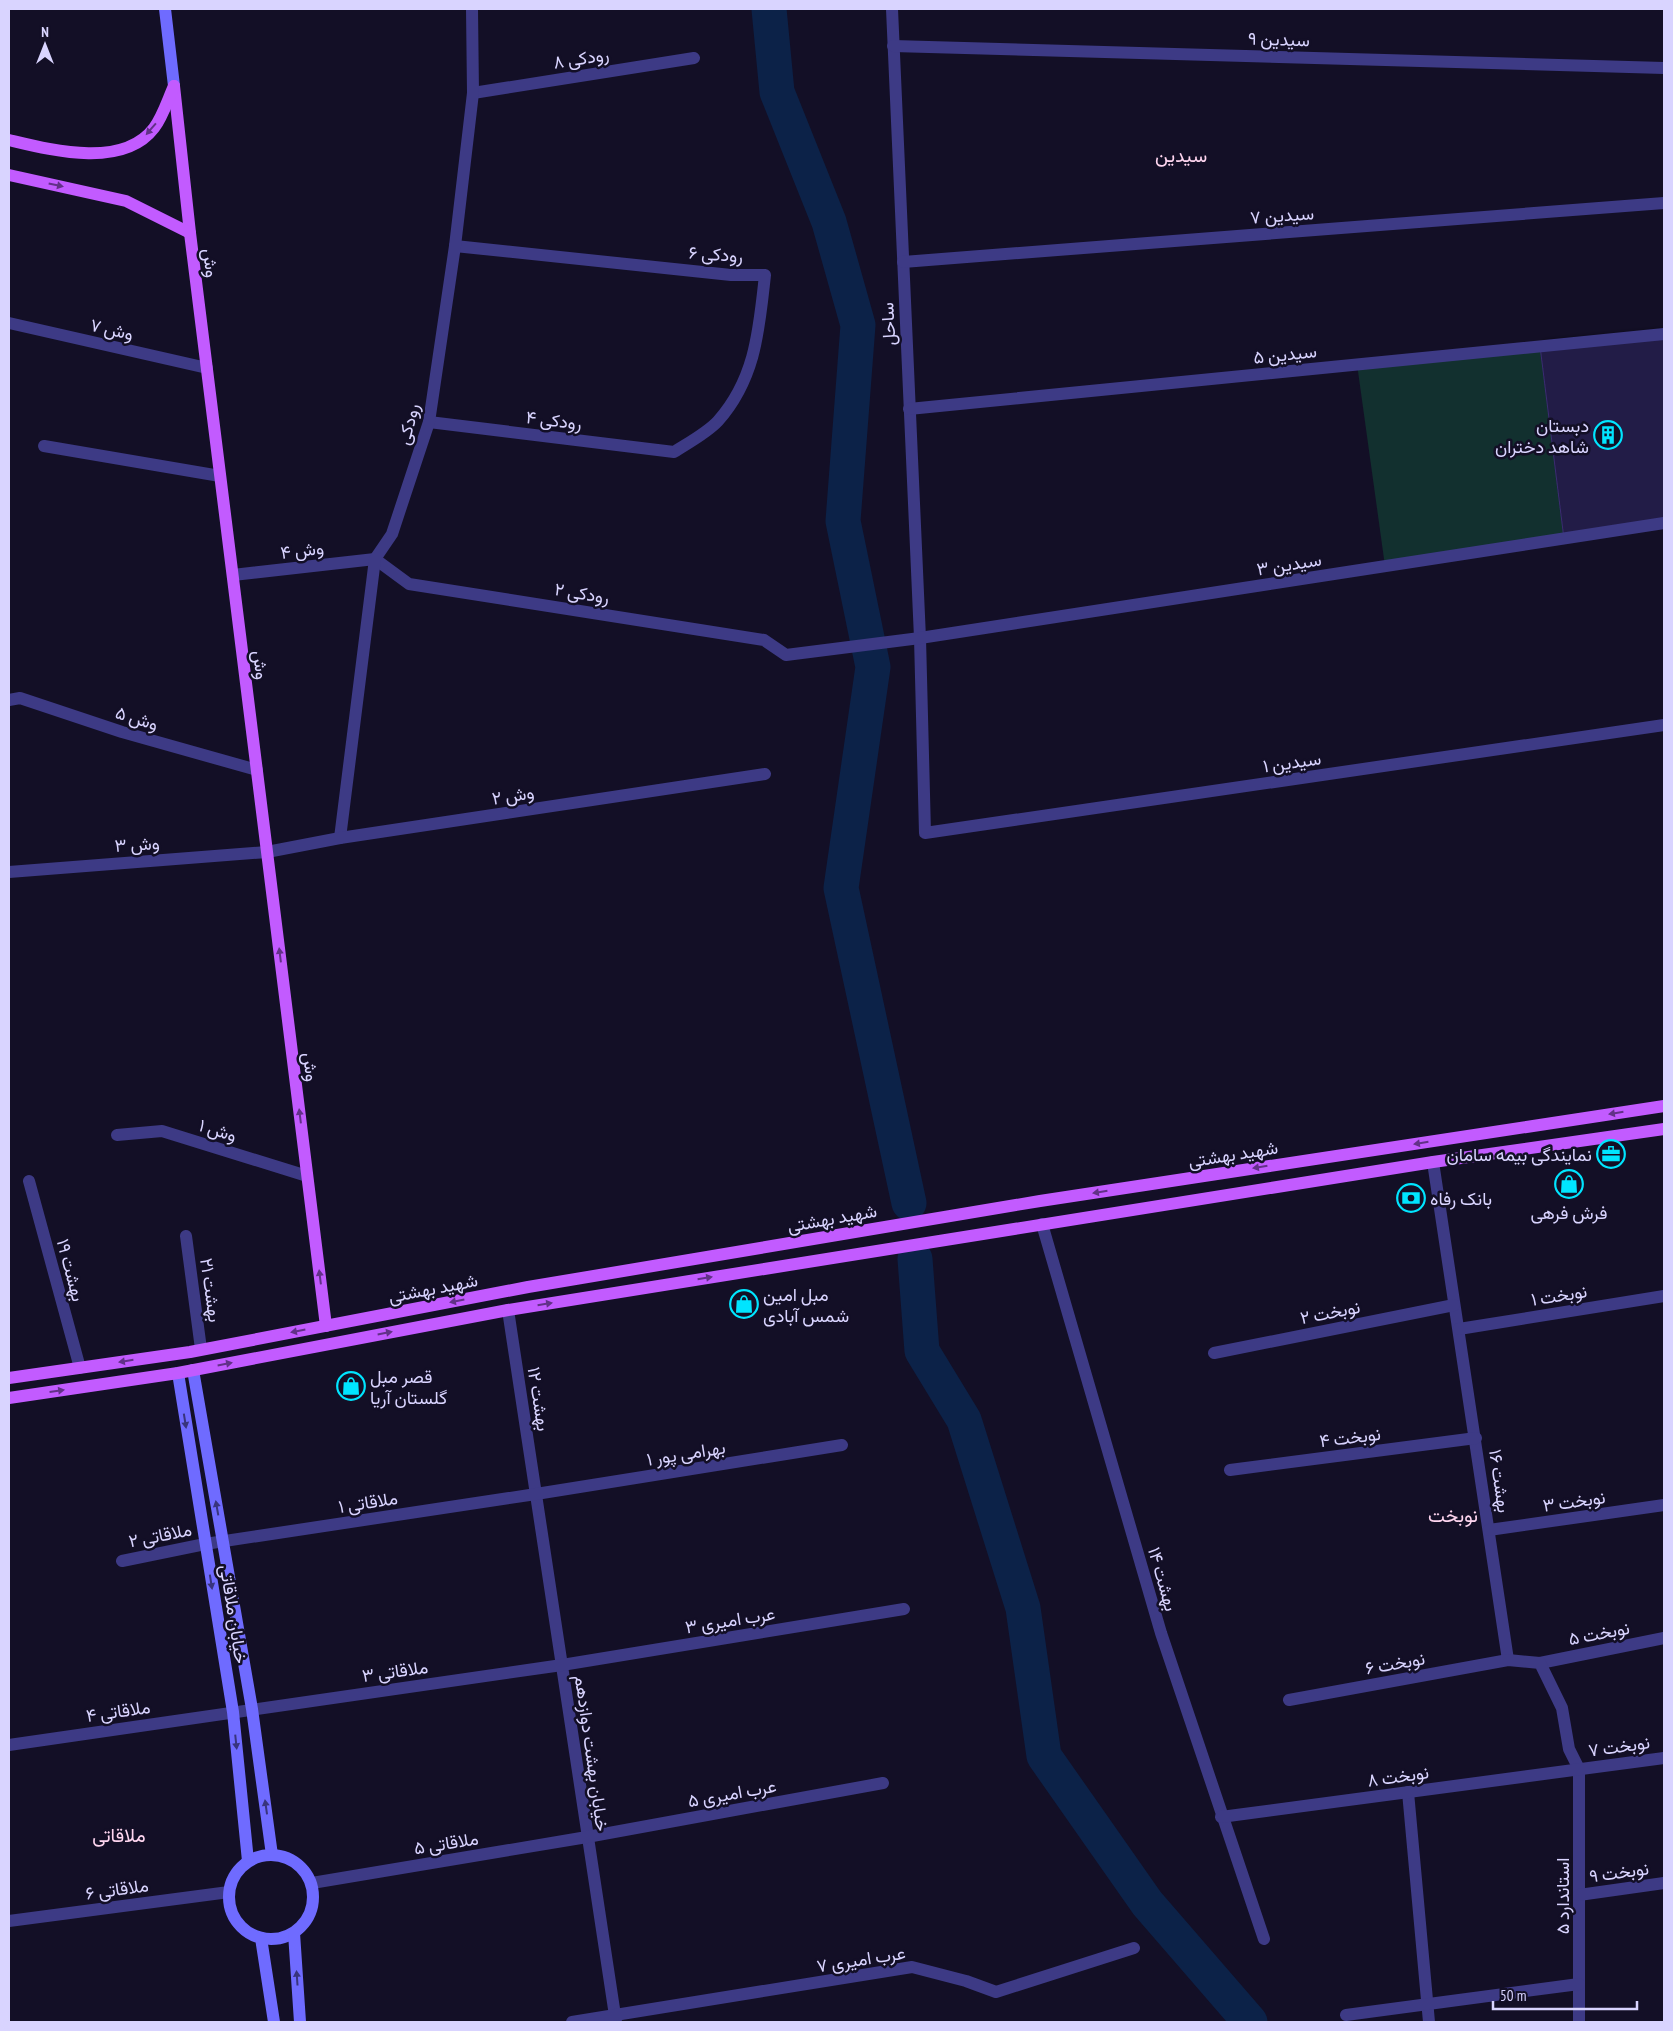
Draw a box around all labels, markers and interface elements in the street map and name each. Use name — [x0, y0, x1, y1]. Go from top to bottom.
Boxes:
north arrow — [20, 20, 70, 70]
text: N — [41, 23, 49, 41]
street label: ۹ سیدین — [1248, 26, 1310, 52]
street label: رودکی ۸ — [551, 42, 611, 74]
one-way arrow — [146, 122, 157, 135]
district label: سیدین — [1155, 143, 1207, 167]
one-way arrow — [49, 182, 65, 190]
street label: سیدین ۷ — [1249, 201, 1315, 229]
street label: رودکی ۶ — [688, 241, 744, 267]
street label: وش — [198, 247, 224, 279]
street label: ساحل — [875, 302, 901, 346]
street label: وش ۷ — [88, 313, 136, 345]
street label: سیدین ۵ — [1252, 339, 1318, 369]
street label: رودکی — [391, 401, 425, 447]
street label: رودکی ۴ — [525, 405, 583, 435]
place label: دبستان شاهد دختران — [1495, 414, 1589, 458]
building icon: دبستان شاهد دختران — [1593, 420, 1623, 450]
street label: وش ۴ — [279, 536, 325, 564]
street label: سیدین ۳ — [1255, 548, 1323, 580]
street label: رودکی ۲ — [553, 577, 611, 609]
street label: وش — [248, 649, 274, 681]
street label: وش ۵ — [113, 701, 161, 735]
street label: سیدین ۱ — [1261, 747, 1323, 777]
street label: وش ۲ — [490, 780, 536, 810]
street label: وش ۳ — [114, 831, 160, 857]
one-way arrow — [276, 946, 284, 962]
street label: وش — [298, 1051, 324, 1083]
one-way arrow — [296, 1108, 304, 1124]
one-way arrow — [1608, 1109, 1624, 1117]
street label: وش ۱ — [196, 1113, 240, 1147]
street label: شهید بهشتی — [1186, 1136, 1280, 1172]
one-way arrow — [1412, 1139, 1428, 1147]
office icon: نمایندگی بیمه سامان — [1596, 1139, 1626, 1169]
place label: نمایندگی بیمه سامان — [1447, 1143, 1592, 1166]
one-way arrow — [1252, 1164, 1268, 1172]
shop icon: فرش فرهی — [1554, 1169, 1584, 1199]
bank icon: بانک رفاه — [1396, 1183, 1426, 1213]
place label: بانک رفاه — [1430, 1187, 1492, 1210]
one-way arrow — [1091, 1188, 1107, 1196]
street label: شهید بهشتی — [785, 1199, 879, 1237]
place label: فرش فرهی — [1531, 1201, 1607, 1224]
street label: بهشت ۱۹ — [52, 1236, 90, 1304]
street label: بهشت ۲۱ — [195, 1256, 227, 1324]
street label: شهید بهشتی — [386, 1268, 480, 1308]
one-way arrow — [316, 1269, 324, 1285]
one-way arrow — [698, 1274, 714, 1282]
street label: ۱ نوبخت — [1529, 1279, 1589, 1311]
place label: مبل امین شمس آبادی — [763, 1283, 849, 1327]
shop icon: مبل امین شمس آبادی — [729, 1289, 759, 1319]
street label: ۲ نوبخت — [1298, 1295, 1362, 1329]
one-way arrow — [449, 1297, 465, 1305]
one-way arrow — [537, 1299, 553, 1307]
one-way arrow — [290, 1327, 305, 1335]
one-way arrow — [377, 1329, 393, 1337]
one-way arrow — [118, 1358, 134, 1366]
one-way arrow — [218, 1360, 233, 1368]
place label: قصر مبل گلستان آریا — [370, 1365, 447, 1409]
street label: ۱۲ بهشت — [523, 1365, 555, 1433]
shop icon: قصر مبل گلستان آریا — [336, 1371, 366, 1401]
one-way arrow — [49, 1387, 65, 1395]
one-way arrow — [182, 1414, 190, 1430]
street label: ۴ نوبخت — [1318, 1422, 1382, 1452]
street label: ۱ بهرامی پور — [645, 1435, 727, 1472]
street label: ۱۶ بهشت — [1484, 1448, 1516, 1514]
street label: ۳ نوبخت — [1541, 1485, 1607, 1517]
street label: ملاقاتی ۱ — [337, 1486, 399, 1518]
one-way arrow — [213, 1500, 221, 1516]
district label: نوبخت — [1428, 1503, 1478, 1527]
street label: ۲ ملاقاتی — [126, 1518, 194, 1552]
street label: بهشت ۱۴ — [1143, 1544, 1183, 1614]
street label: خیابان ملاقاتی — [215, 1563, 253, 1665]
one-way arrow — [208, 1574, 216, 1590]
street label: ۳ عرب امیری — [683, 1602, 777, 1638]
street label: ۵ نوبخت — [1566, 1616, 1632, 1650]
street label: نوبخت ۶ — [1363, 1646, 1427, 1680]
street label: ملاقاتی ۳ — [361, 1655, 429, 1687]
street label: خیابان بهشت دوازدهم — [569, 1673, 614, 1833]
street label: ملاقاتی ۴ — [84, 1695, 152, 1727]
street label: ۷ نوبخت — [1587, 1730, 1651, 1762]
one-way arrow — [232, 1735, 240, 1751]
street label: ۸ نوبخت — [1366, 1760, 1430, 1792]
street label: ۵ عرب امیری — [686, 1774, 778, 1812]
one-way arrow — [261, 1799, 269, 1815]
district label: ملاقاتی — [92, 1823, 146, 1847]
street label: ملاقاتی ۵ — [412, 1827, 480, 1859]
street label: ۹ نوبخت — [1588, 1856, 1650, 1888]
street label: ۵ استاندارد — [1551, 1858, 1574, 1934]
street label: ۶ ملاقاتی — [84, 1873, 150, 1905]
street label: ۷ عرب امیری — [815, 1941, 907, 1977]
one-way arrow — [293, 1969, 301, 1985]
scale bar — [1493, 1978, 1637, 2010]
text: 50 m — [1500, 1986, 1526, 2005]

